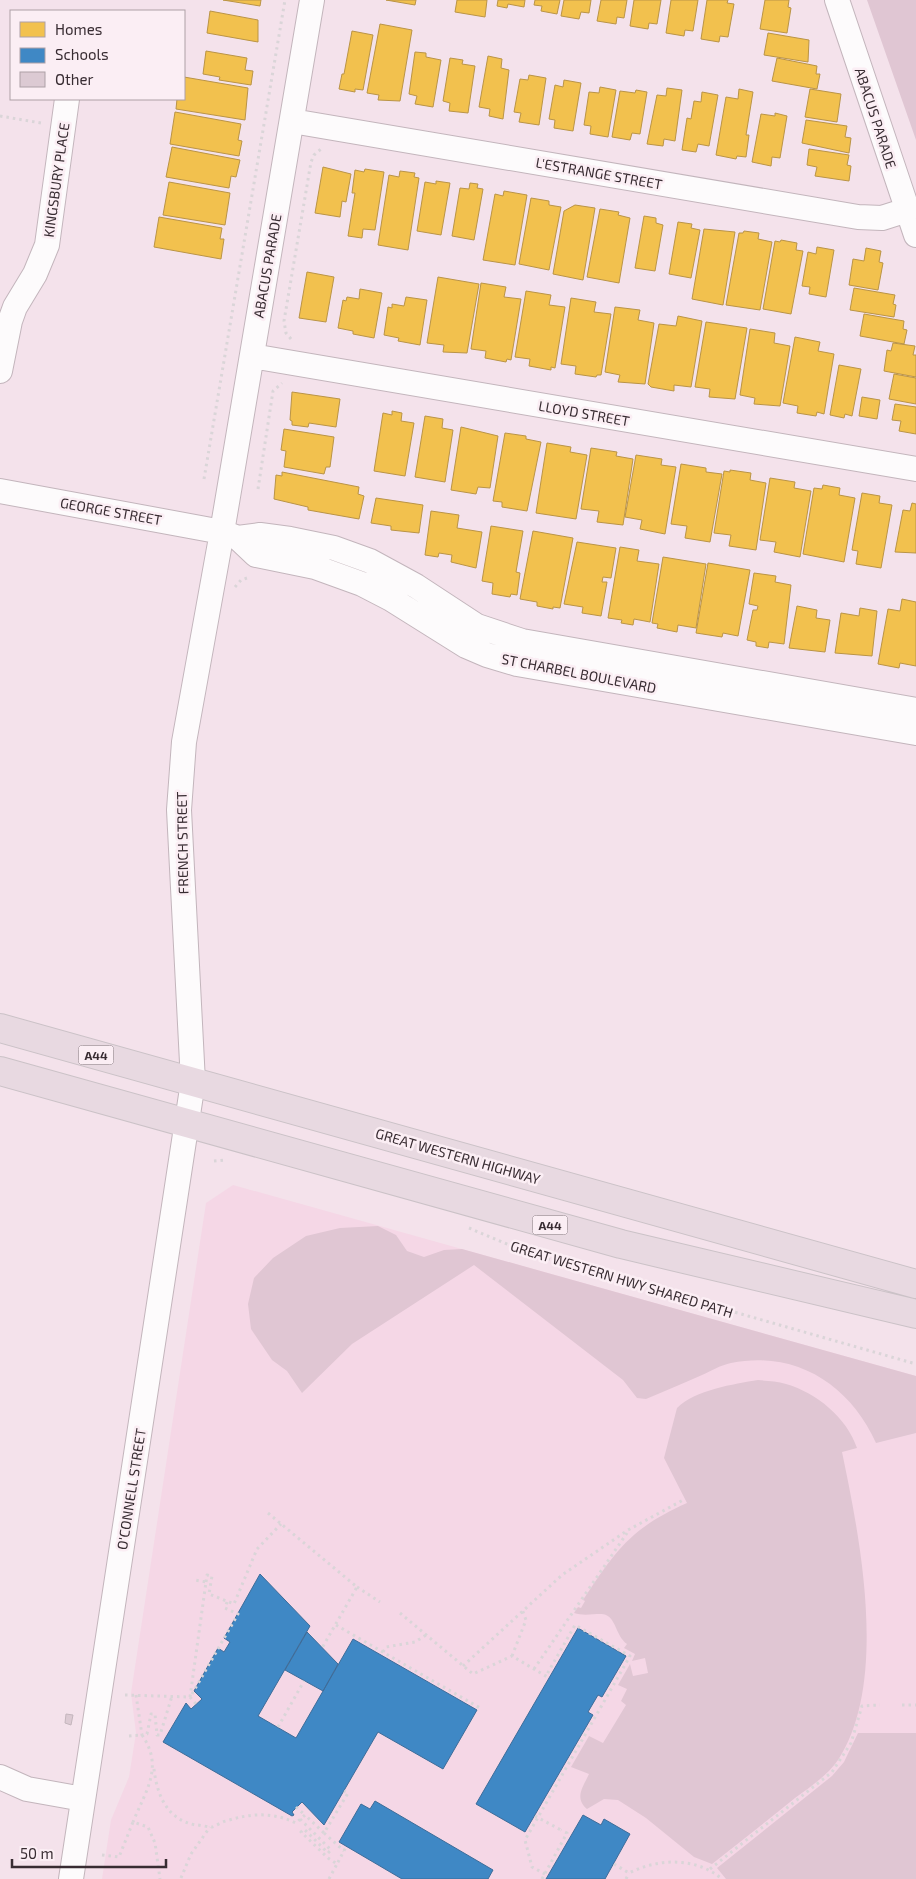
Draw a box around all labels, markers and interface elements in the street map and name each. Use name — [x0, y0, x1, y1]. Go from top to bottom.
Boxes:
legend — [10, 10, 185, 100]
text: Homes — [55, 20, 102, 38]
text: Schools — [55, 45, 109, 63]
street label: ABACUS PARADE — [852, 65, 900, 171]
text: Other — [55, 70, 94, 88]
street label: KINGSBURY PLACE — [40, 121, 72, 238]
street label: L'ESTRANGE STREET — [534, 153, 664, 193]
street label: ABACUS PARADE — [249, 213, 285, 319]
street label: LLOYD STREET — [537, 397, 631, 429]
street label: GEORGE STREET — [59, 494, 163, 528]
street label: ST CHARBEL BOULEVARD — [500, 650, 658, 696]
street label: FRENCH STREET — [173, 791, 191, 895]
road number: A44 — [78, 1046, 114, 1064]
street label: GREAT WESTERN HIGHWAY — [374, 1124, 542, 1188]
road number: A44 — [532, 1216, 568, 1234]
street label: GREAT WESTERN HWY SHARED PATH — [509, 1237, 735, 1321]
street label: O'CONNELL STREET — [113, 1427, 149, 1551]
scale bar — [12, 1836, 166, 1868]
text: 50 m — [20, 1844, 54, 1862]

